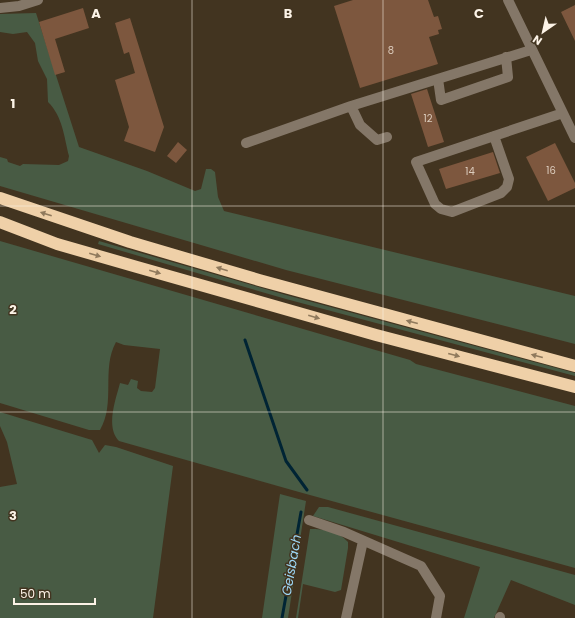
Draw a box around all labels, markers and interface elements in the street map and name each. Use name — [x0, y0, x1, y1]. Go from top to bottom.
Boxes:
text: A — [91, 4, 101, 23]
text: B — [284, 4, 293, 23]
text: C — [474, 4, 484, 23]
north arrow — [523, 12, 563, 52]
text: N — [530, 31, 545, 49]
house number: 8 — [388, 43, 394, 58]
text: 1 — [11, 94, 15, 113]
house number: 12 — [424, 111, 433, 126]
house number: 16 — [546, 163, 556, 178]
house number: 14 — [465, 164, 475, 179]
one-way arrow — [40, 210, 52, 216]
one-way arrow — [89, 252, 101, 258]
one-way arrow — [216, 266, 228, 272]
one-way arrow — [149, 270, 161, 276]
text: 2 — [9, 300, 17, 319]
one-way arrow — [308, 314, 320, 320]
one-way arrow — [406, 319, 418, 325]
one-way arrow — [448, 353, 460, 359]
one-way arrow — [531, 353, 543, 359]
text: 3 — [9, 506, 17, 525]
water label: Geisbach — [277, 533, 306, 597]
scale bar — [14, 580, 95, 606]
text: 50 m — [20, 585, 51, 602]

